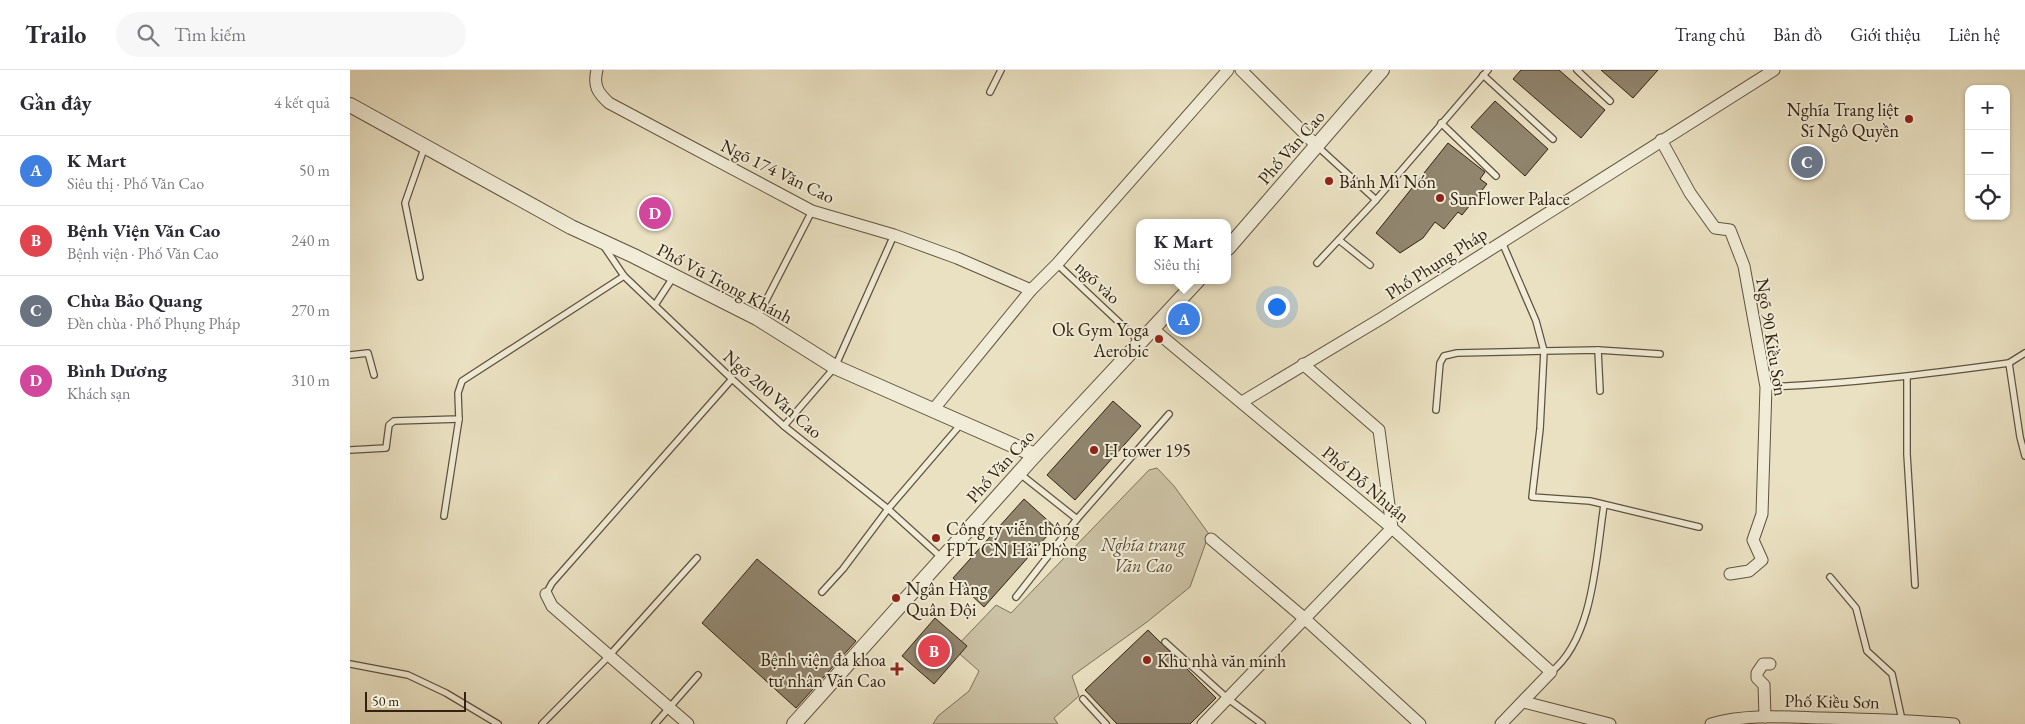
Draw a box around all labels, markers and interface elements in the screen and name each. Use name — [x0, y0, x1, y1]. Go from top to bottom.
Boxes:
search box — [116, 12, 466, 57]
text: Trailo — [25, 19, 86, 50]
icon: search — [134, 21, 162, 49]
text: Tìm kiếm — [174, 22, 246, 47]
text: Trang chủ — [1675, 23, 1745, 46]
text: Bản đồ — [1773, 23, 1822, 46]
text: Giới thiệu — [1850, 23, 1921, 46]
text: Liên hệ — [1949, 23, 2000, 46]
map controls — [1965, 85, 2010, 220]
button: + — [1965, 85, 2010, 130]
text: Gần đây — [20, 89, 92, 116]
text: 4 kết quả — [274, 92, 330, 113]
place label: Nghĩa Trang liệt Sĩ Ngô Quyền — [1787, 98, 1899, 142]
street label: Phố Văn Cao — [1252, 105, 1330, 189]
marker: Nghĩa Trang liệt Sĩ Ngô Quyền — [1903, 113, 1915, 125]
button: − — [1965, 130, 2010, 175]
street label: Ngõ 174 Văn Cao — [717, 134, 839, 208]
pin: C — [1791, 143, 1823, 181]
text: K Mart — [67, 148, 126, 173]
text: A — [30, 160, 42, 181]
text: 50 m — [299, 160, 330, 181]
place label: Bánh Mì Nón — [1339, 170, 1437, 193]
text: Siêu thị · Phố Văn Cao — [67, 173, 204, 194]
marker: Bánh Mì Nón — [1323, 175, 1335, 187]
button: locate — [1965, 175, 2010, 220]
place label: SunFlower Palace — [1450, 187, 1570, 210]
marker: SunFlower Palace — [1434, 192, 1446, 204]
pin: D — [639, 194, 671, 232]
text: Bệnh Viện Văn Cao — [67, 218, 220, 243]
popup — [1136, 219, 1231, 284]
street label: Phố Phụng Pháp — [1381, 221, 1491, 305]
text: K Mart — [1154, 229, 1213, 254]
text: B — [31, 230, 41, 251]
text: 240 m — [291, 230, 330, 251]
street label: Phố Vũ Trọng Khánh — [653, 238, 797, 328]
text: Bệnh viện · Phố Văn Cao — [67, 243, 219, 264]
text: Siêu thị — [1154, 254, 1200, 275]
street label: ngõ vào — [1071, 255, 1125, 309]
street label: Ngõ 90 Kiều Sơn — [1751, 276, 1793, 398]
text: Chùa Bảo Quang — [67, 288, 202, 313]
your location — [1264, 294, 1290, 320]
text: C — [30, 300, 42, 321]
text: 270 m — [291, 300, 330, 321]
pin: A — [1168, 300, 1200, 338]
text: Đền chùa · Phố Phụng Pháp — [67, 313, 240, 334]
place label: Ok Gym Yoga Aerobic — [1052, 318, 1150, 362]
marker: Ok Gym Yoga Aerobic — [1153, 333, 1165, 345]
street label: Ngõ 200 Văn Cao — [719, 345, 827, 443]
text: Bình Dương — [67, 358, 167, 383]
text: D — [30, 370, 42, 391]
text: 310 m — [291, 370, 330, 391]
text: Khách sạn — [67, 383, 130, 404]
street label: Phố Văn Cao — [961, 424, 1039, 508]
place label: H tower 195 — [1104, 439, 1191, 462]
street label: Phố Đỗ Nhuận — [1317, 441, 1415, 528]
marker: H tower 195 — [1088, 444, 1100, 456]
place label: Công ty viễn thông FPT CN Hải Phòng — [946, 517, 1087, 561]
marker: Công ty viễn thông FPT CN Hải Phòng — [930, 532, 942, 544]
park label: Nghĩa trang Văn Cao — [1100, 533, 1186, 577]
place label: Ngân Hàng Quân Đội — [906, 577, 988, 621]
marker: Ngân Hàng Quân Đội — [890, 592, 902, 604]
pin: B — [918, 632, 950, 670]
place label: Bệnh viện đa khoa tư nhân Văn Cao — [760, 648, 887, 692]
place label: Khu nhà văn minh — [1157, 649, 1286, 672]
marker: Khu nhà văn minh — [1141, 654, 1153, 666]
marker: Bệnh viện đa khoa tư nhân Văn Cao — [890, 662, 904, 676]
scale bar — [365, 689, 466, 712]
street label: Phố Kiều Sơn — [1784, 689, 1880, 713]
text: 50 m — [372, 692, 399, 710]

